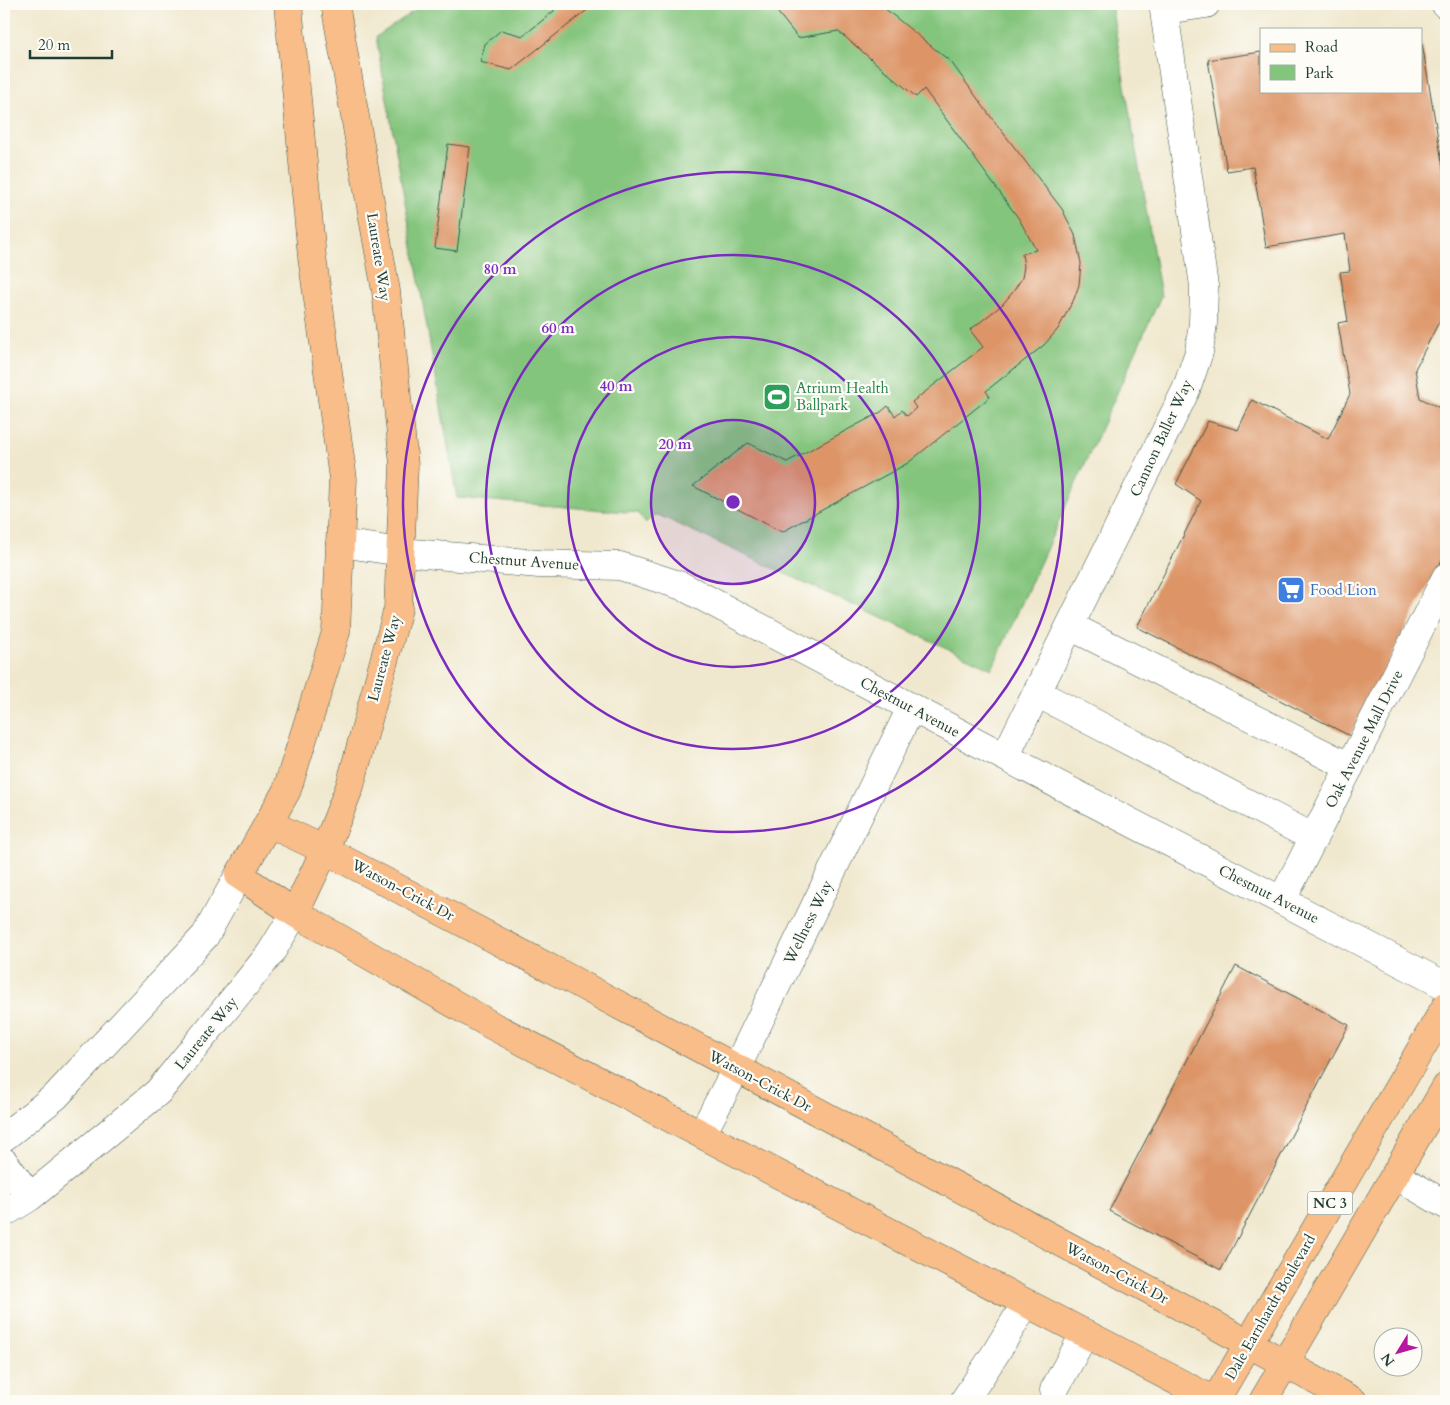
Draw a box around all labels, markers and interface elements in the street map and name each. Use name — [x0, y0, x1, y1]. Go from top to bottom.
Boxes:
scale bar — [30, 28, 112, 60]
legend — [1260, 28, 1422, 92]
text: 20 m — [38, 35, 70, 55]
text: Road — [1305, 37, 1338, 57]
text: Park — [1305, 63, 1334, 83]
street label: Laureate Way — [362, 211, 396, 303]
text: 80 m — [483, 259, 517, 279]
text: 60 m — [541, 318, 575, 338]
text: 40 m — [599, 376, 633, 396]
street label: Cannon Baller Way — [1125, 376, 1197, 500]
place label: Atrium Health Ballpark — [796, 378, 889, 415]
sports icon: Atrium Health Ballpark — [762, 382, 792, 412]
text: 20 m — [658, 434, 692, 454]
centre of rings — [724, 493, 742, 511]
street label: Chestnut Avenue — [468, 547, 580, 575]
supermarket icon: Food Lion — [1276, 575, 1306, 605]
place label: Food Lion — [1310, 580, 1377, 600]
street label: Laureate Way — [363, 612, 405, 704]
street label: Oak Avenue Mall Drive — [1320, 666, 1408, 812]
street label: Chestnut Avenue — [857, 672, 964, 742]
street label: Watson-Crick Dr — [347, 854, 458, 926]
street label: Chestnut Avenue — [1215, 860, 1323, 928]
street label: Wellness Way — [779, 876, 837, 968]
street label: Laureate Way — [170, 992, 242, 1074]
street label: Watson-Crick Dr — [704, 1045, 815, 1117]
road number: NC 3 — [1308, 1192, 1352, 1214]
street label: Dale Earnhardt Boulevard — [1220, 1231, 1320, 1383]
street label: Watson-Crick Dr — [1061, 1237, 1172, 1309]
north arrow — [1372, 1328, 1422, 1378]
text: N — [1377, 1349, 1399, 1370]

